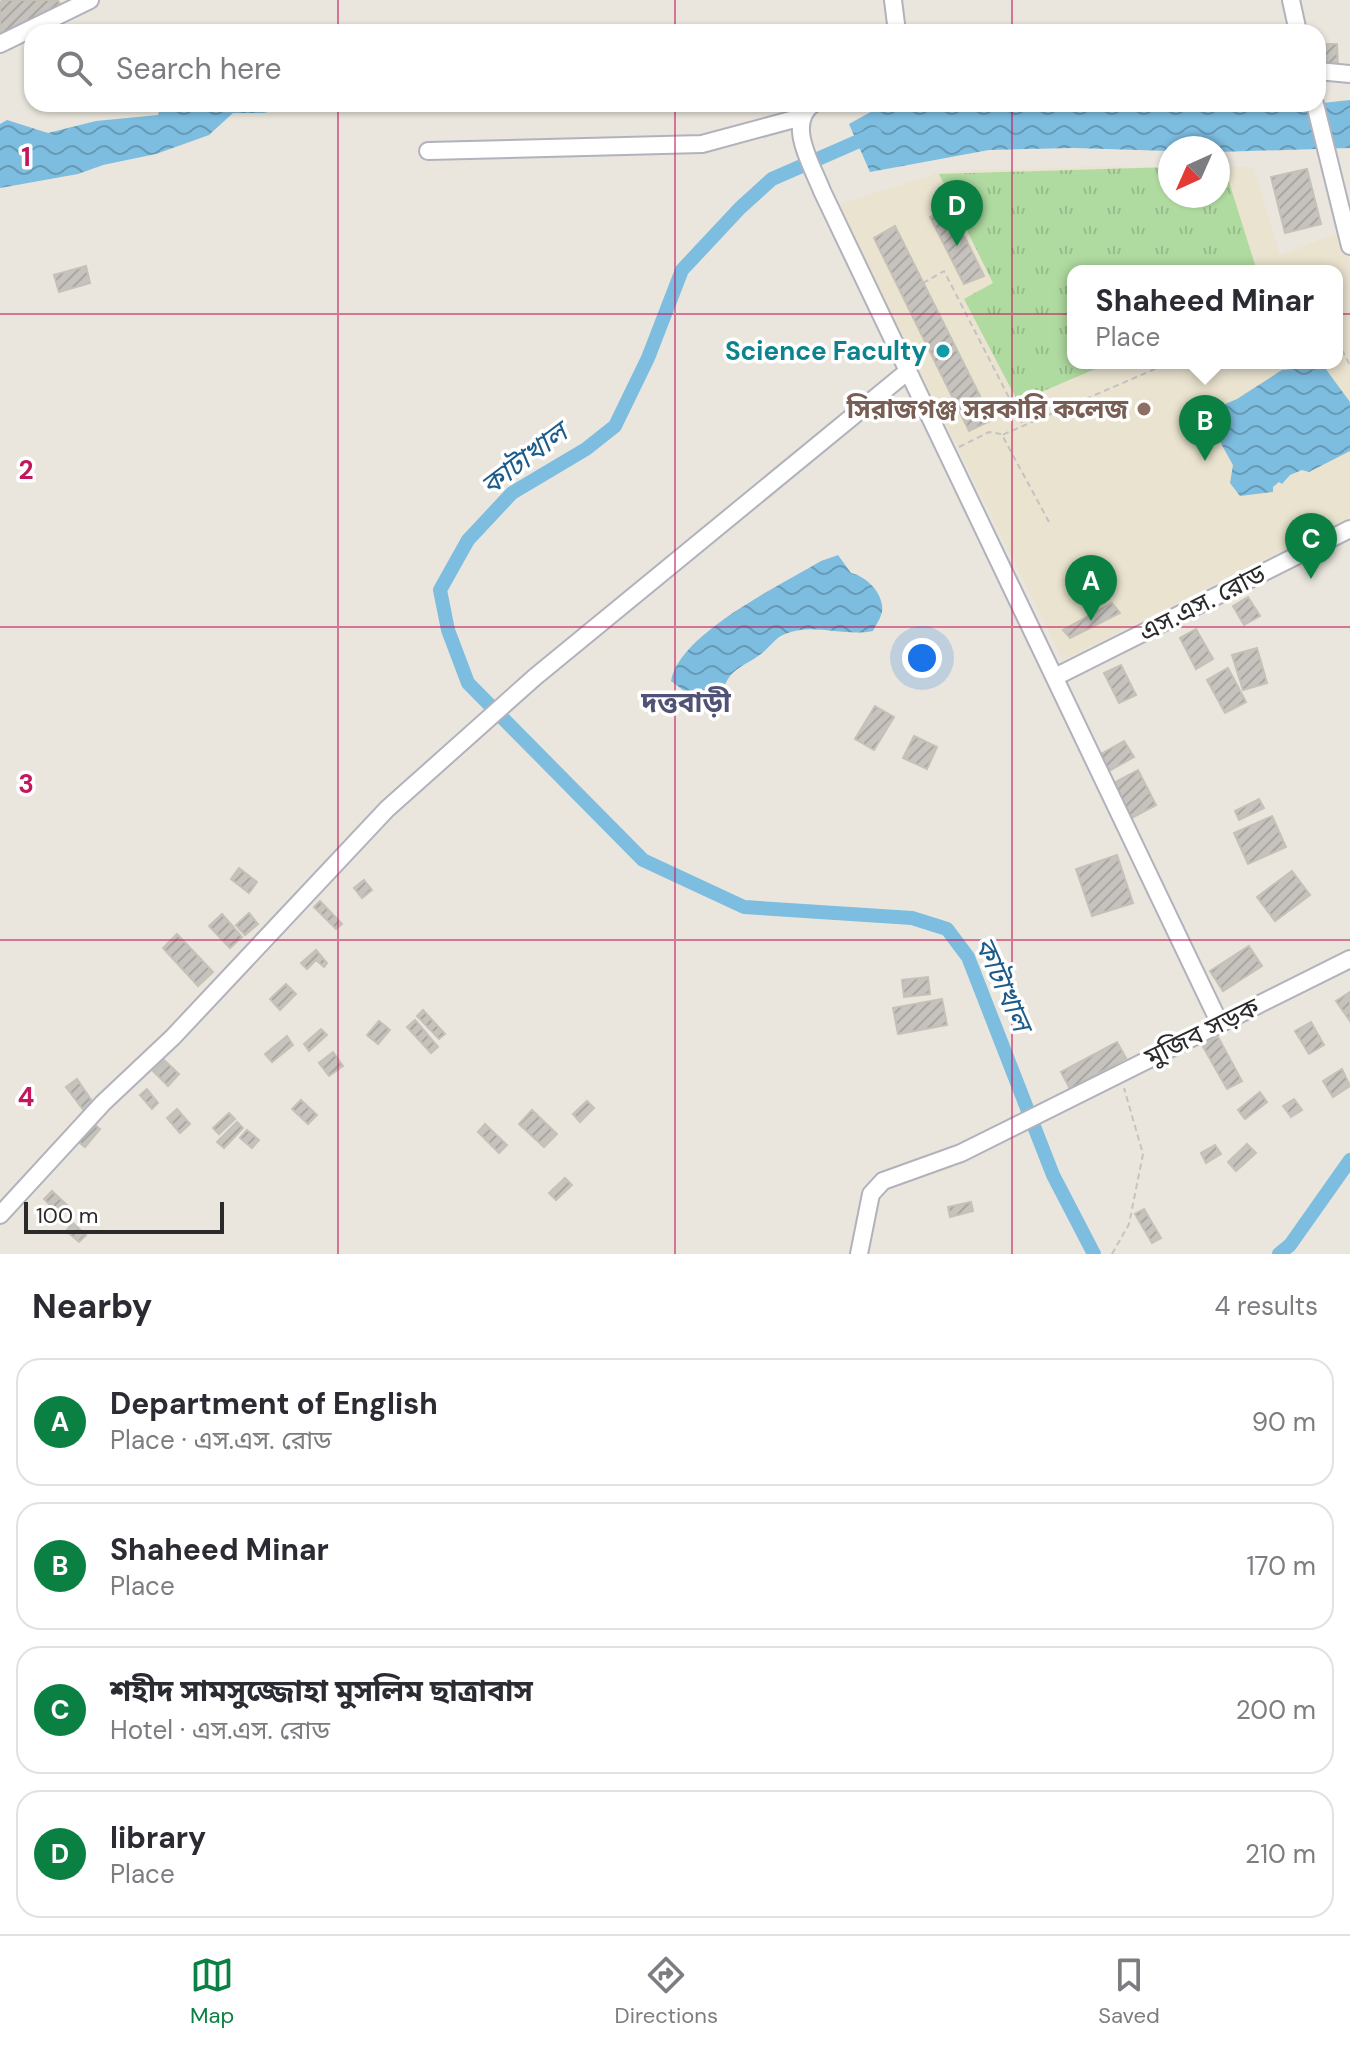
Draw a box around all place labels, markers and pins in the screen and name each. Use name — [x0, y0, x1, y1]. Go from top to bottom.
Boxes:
pin: D — [931, 180, 983, 246]
place label: Science Faculty — [725, 334, 927, 368]
marker: Science Faculty — [934, 342, 952, 360]
place label: সিরাজগঞ্জ সরকারি কলেজ — [846, 392, 1128, 426]
pin: B — [1179, 395, 1231, 461]
marker: সিরাজগঞ্জ সরকারি কলেজ — [1135, 400, 1153, 418]
pin: C — [1285, 513, 1337, 579]
pin: A — [1065, 555, 1117, 621]

